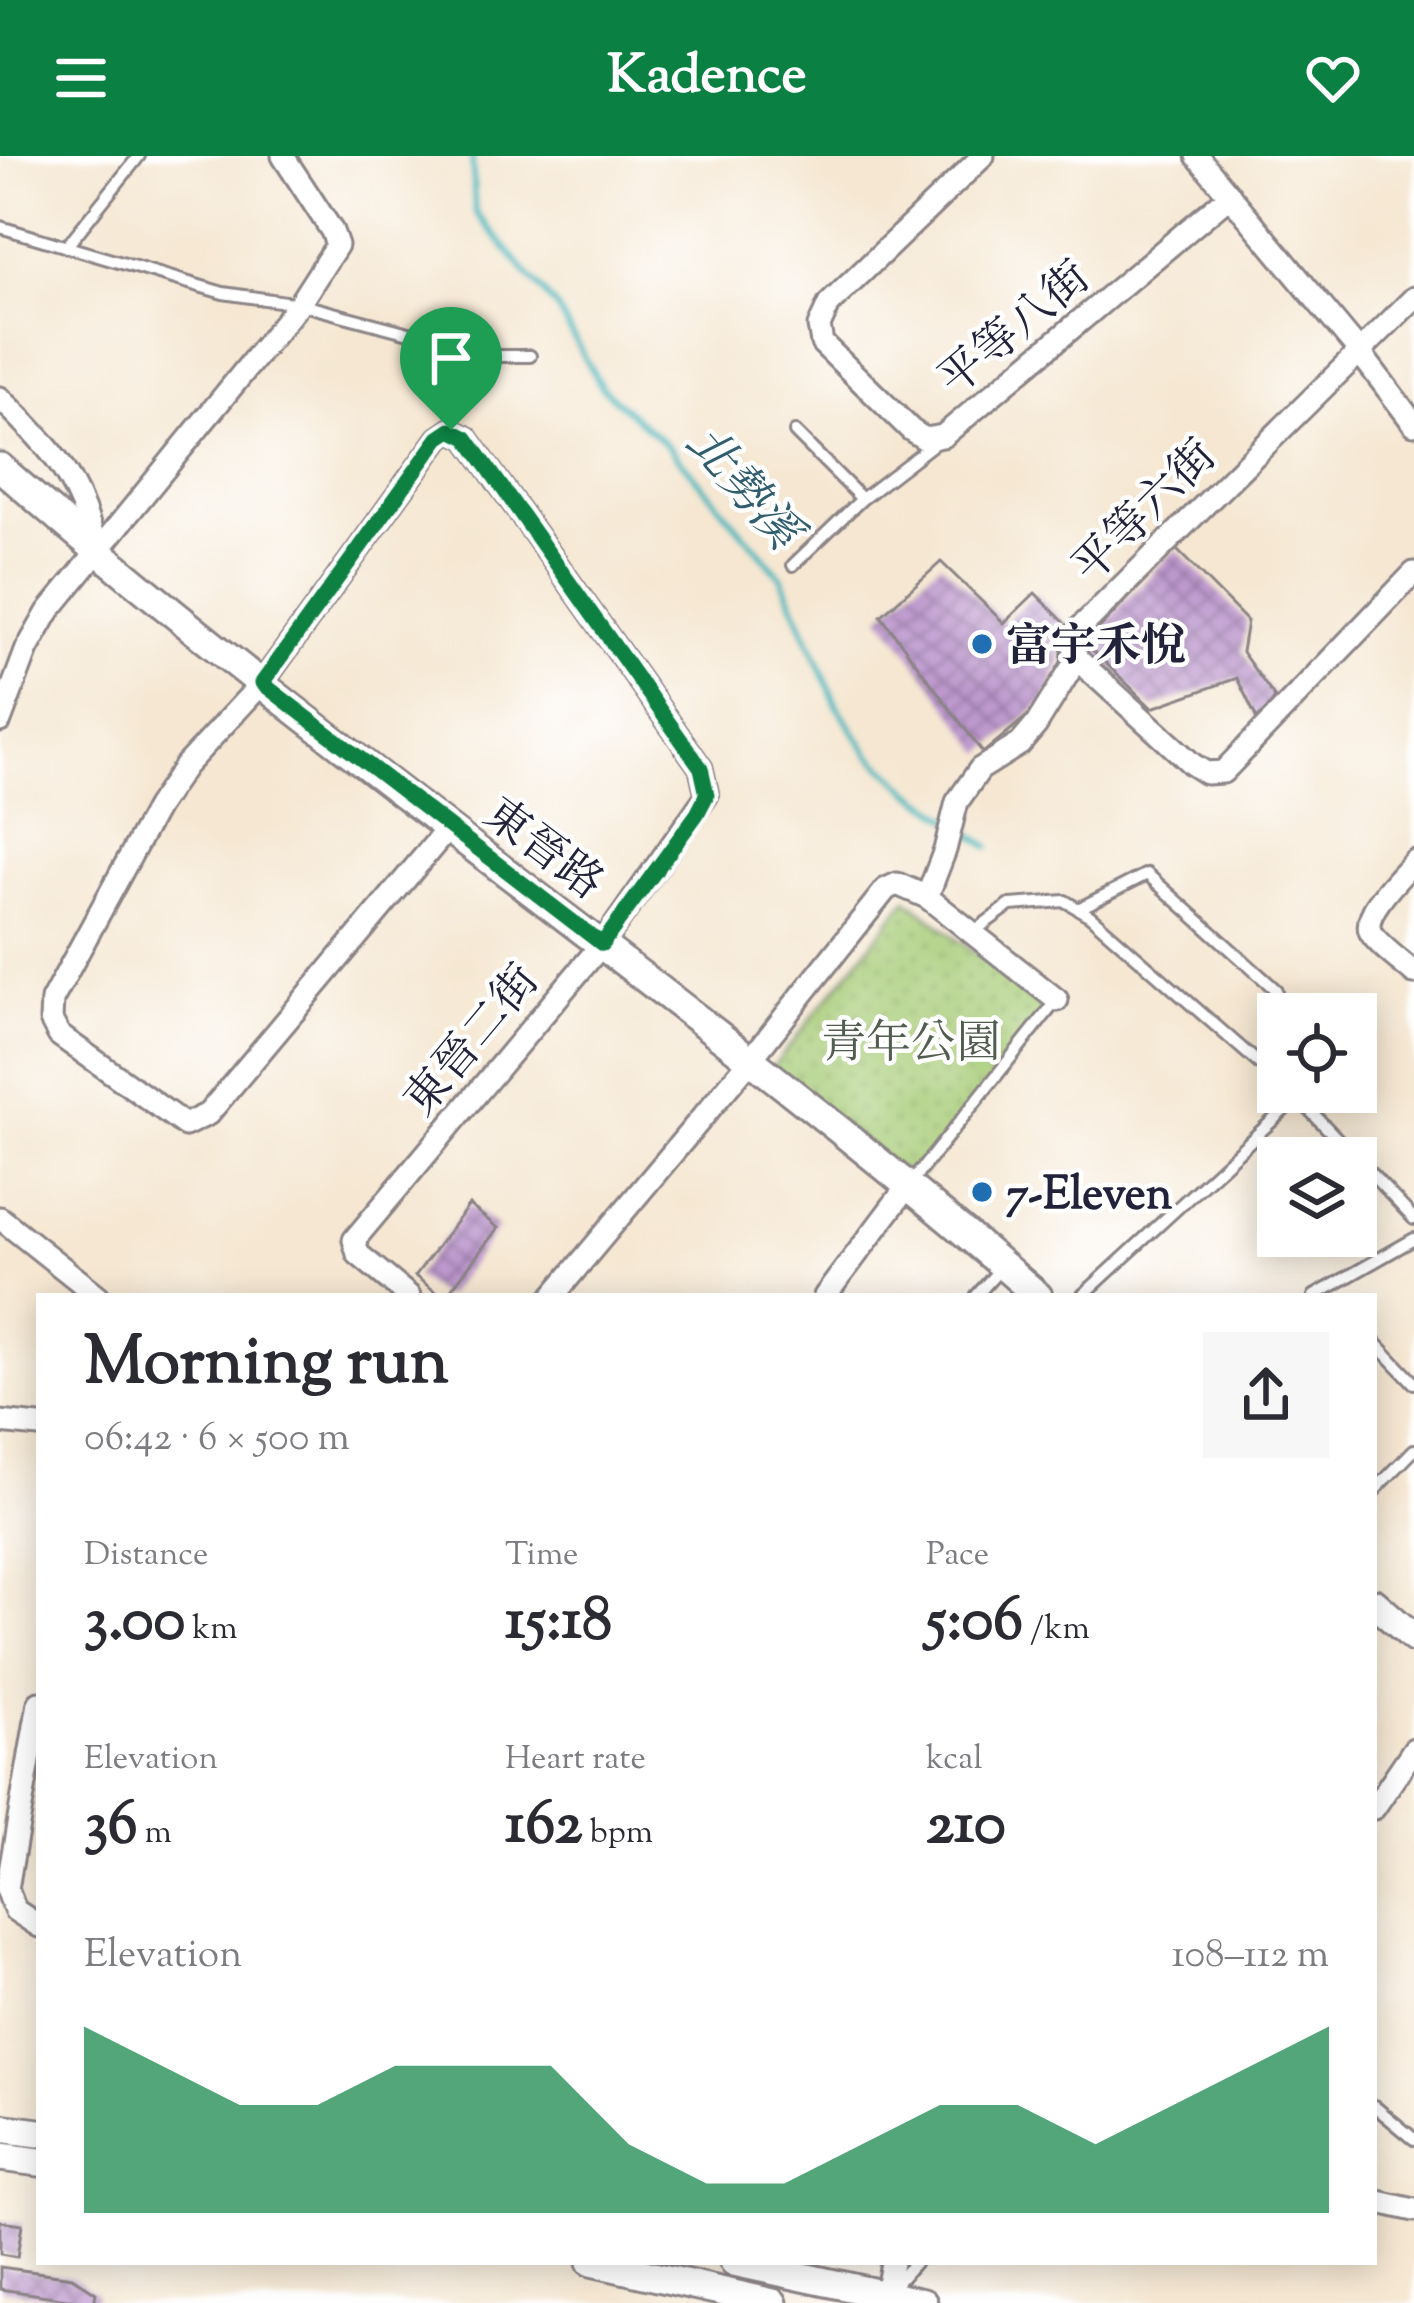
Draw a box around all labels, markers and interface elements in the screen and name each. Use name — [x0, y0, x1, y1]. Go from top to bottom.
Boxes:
text: Kadence — [607, 39, 807, 117]
icon: menu — [48, 45, 114, 111]
icon: heart — [1300, 45, 1366, 111]
street label: 平等八街 — [927, 248, 1106, 414]
pin — [400, 307, 502, 430]
icon: arrive — [418, 325, 484, 391]
water label: 北勢溪 — [668, 413, 817, 570]
street label: 平等六街 — [1060, 427, 1234, 601]
place label: 富宇禾悅 — [1006, 617, 1186, 682]
marker: 富宇禾悅 — [969, 631, 995, 657]
street label: 東晉路 — [468, 785, 615, 918]
street label: 東晉二街 — [391, 953, 557, 1132]
map controls — [1257, 993, 1377, 1257]
button: locate — [1257, 993, 1377, 1113]
park label: 青年公園 — [821, 1014, 1001, 1079]
button: layers — [1257, 1137, 1377, 1257]
place label: 7-Eleven — [1006, 1165, 1173, 1230]
marker: 7-Eleven — [969, 1179, 995, 1205]
text: Morning run — [84, 1319, 449, 1414]
button: share — [1203, 1332, 1329, 1458]
text: 06:42 · 6 × 500 m — [84, 1412, 350, 1468]
text: Distance — [84, 1532, 208, 1580]
text: Time — [505, 1532, 578, 1580]
text: Pace — [926, 1532, 989, 1580]
text: 3.00 — [84, 1580, 185, 1667]
text: 15:18 — [505, 1580, 612, 1667]
text: 5:06 — [926, 1580, 1023, 1667]
text: km — [185, 1606, 238, 1654]
text: /km — [1023, 1606, 1090, 1654]
text: Elevation — [84, 1736, 218, 1784]
text: Heart rate — [505, 1736, 646, 1784]
text: kcal — [926, 1736, 983, 1784]
text: 36 — [84, 1784, 138, 1871]
text: 162 — [505, 1784, 583, 1871]
text: 210 — [926, 1784, 1006, 1871]
text: m — [138, 1810, 172, 1858]
text: bpm — [583, 1810, 653, 1858]
text: Elevation — [84, 1929, 242, 1985]
text: 108–112 m — [1172, 1929, 1329, 1985]

